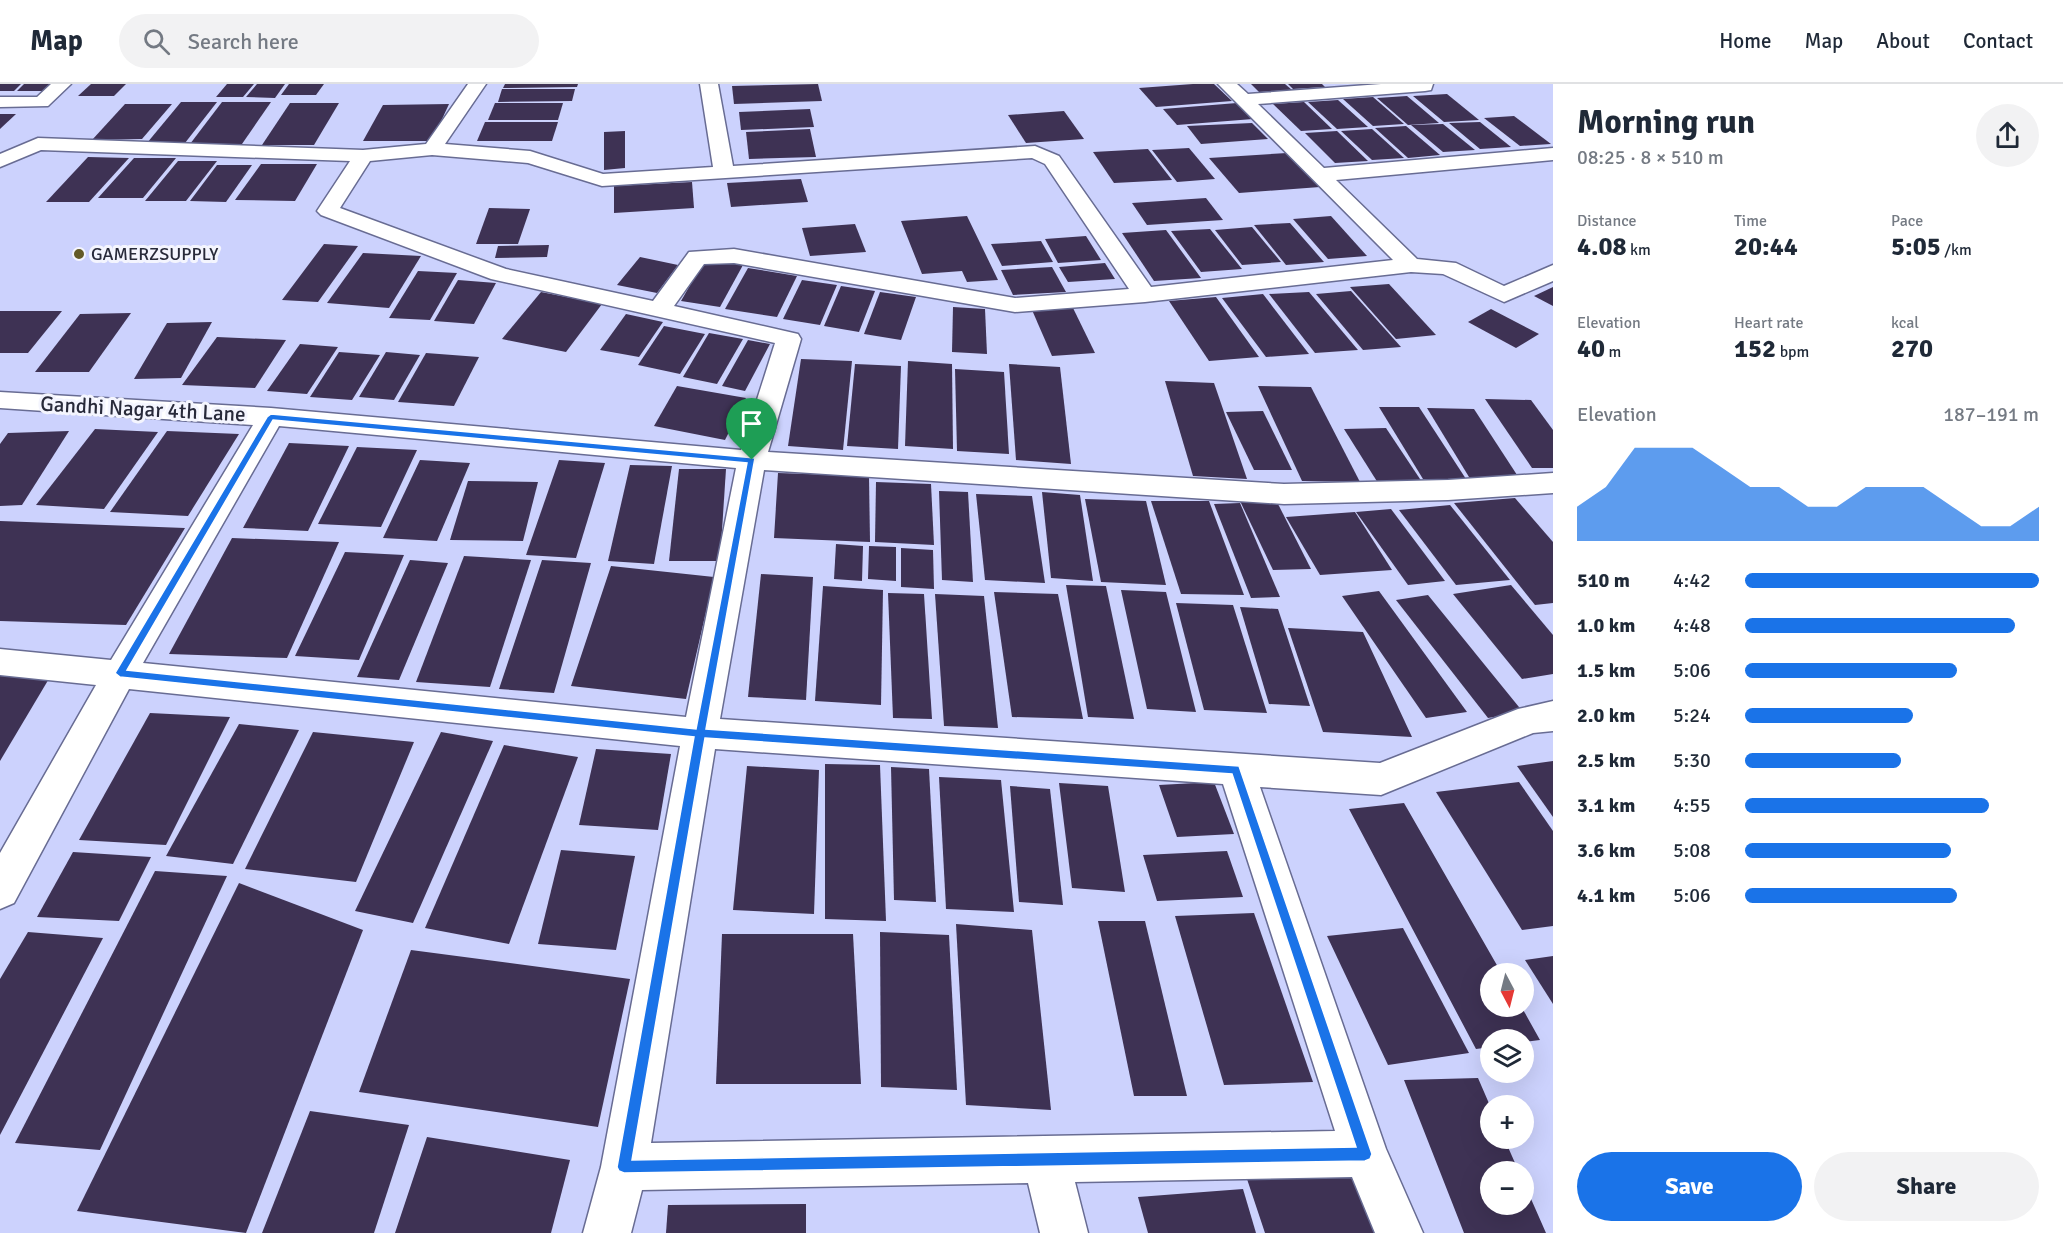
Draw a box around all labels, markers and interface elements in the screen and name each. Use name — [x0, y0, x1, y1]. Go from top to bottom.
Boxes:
search box — [119, 14, 539, 68]
text: Map — [30, 24, 83, 58]
icon: search — [140, 25, 173, 58]
text: Search here — [188, 28, 299, 55]
text: Home — [1719, 28, 1772, 54]
text: Map — [1805, 28, 1843, 54]
text: About — [1876, 28, 1930, 54]
text: Contact — [1963, 28, 2033, 54]
text: Morning run — [1577, 102, 1755, 143]
button: share — [1976, 104, 2039, 167]
text: 08:25 · 8 × 510 m — [1577, 145, 1724, 170]
text: Distance — [1577, 211, 1637, 231]
text: Time — [1734, 211, 1767, 231]
text: Pace — [1891, 211, 1923, 231]
text: 4.08 — [1577, 231, 1627, 263]
text: 20:44 — [1734, 231, 1798, 263]
text: 5:05 — [1891, 231, 1941, 263]
text: km — [1627, 240, 1651, 260]
text: /km — [1941, 240, 1972, 260]
place label: GAMERZSUPPLY — [91, 243, 218, 265]
marker: GAMERZSUPPLY — [72, 247, 86, 261]
text: Elevation — [1577, 313, 1641, 333]
text: Heart rate — [1734, 313, 1803, 333]
text: kcal — [1891, 313, 1919, 333]
text: 40 — [1577, 333, 1605, 365]
text: 152 — [1734, 333, 1776, 365]
text: 270 — [1891, 333, 1933, 365]
text: m — [1605, 342, 1621, 362]
text: bpm — [1776, 342, 1809, 362]
street label: Gandhi Nagar 4th Lane — [40, 391, 246, 427]
pin — [726, 398, 777, 460]
text: Elevation — [1577, 402, 1657, 427]
text: 187–191 m — [1943, 402, 2039, 427]
icon: arrive — [735, 407, 768, 440]
text: 510 m — [1577, 568, 1630, 593]
text: 4:42 — [1673, 568, 1711, 593]
text: 1.0 km — [1577, 613, 1635, 638]
text: 4:48 — [1673, 613, 1711, 638]
text: 1.5 km — [1577, 658, 1635, 683]
text: 5:06 — [1673, 658, 1711, 683]
text: 2.0 km — [1577, 703, 1635, 728]
text: 5:24 — [1673, 703, 1711, 728]
text: 2.5 km — [1577, 748, 1635, 773]
text: 5:30 — [1673, 748, 1711, 773]
text: 3.1 km — [1577, 793, 1635, 818]
text: 4:55 — [1673, 793, 1711, 818]
text: 3.6 km — [1577, 838, 1635, 863]
text: 5:08 — [1673, 838, 1711, 863]
text: 4.1 km — [1577, 883, 1635, 908]
text: 5:06 — [1673, 883, 1711, 908]
north arrow — [1480, 963, 1534, 1017]
map controls — [1480, 963, 1534, 1215]
button: layers — [1480, 1029, 1534, 1083]
button: + — [1480, 1095, 1534, 1149]
button: Save — [1577, 1152, 1802, 1221]
button: Share — [1814, 1152, 2039, 1221]
button: − — [1480, 1161, 1534, 1215]

